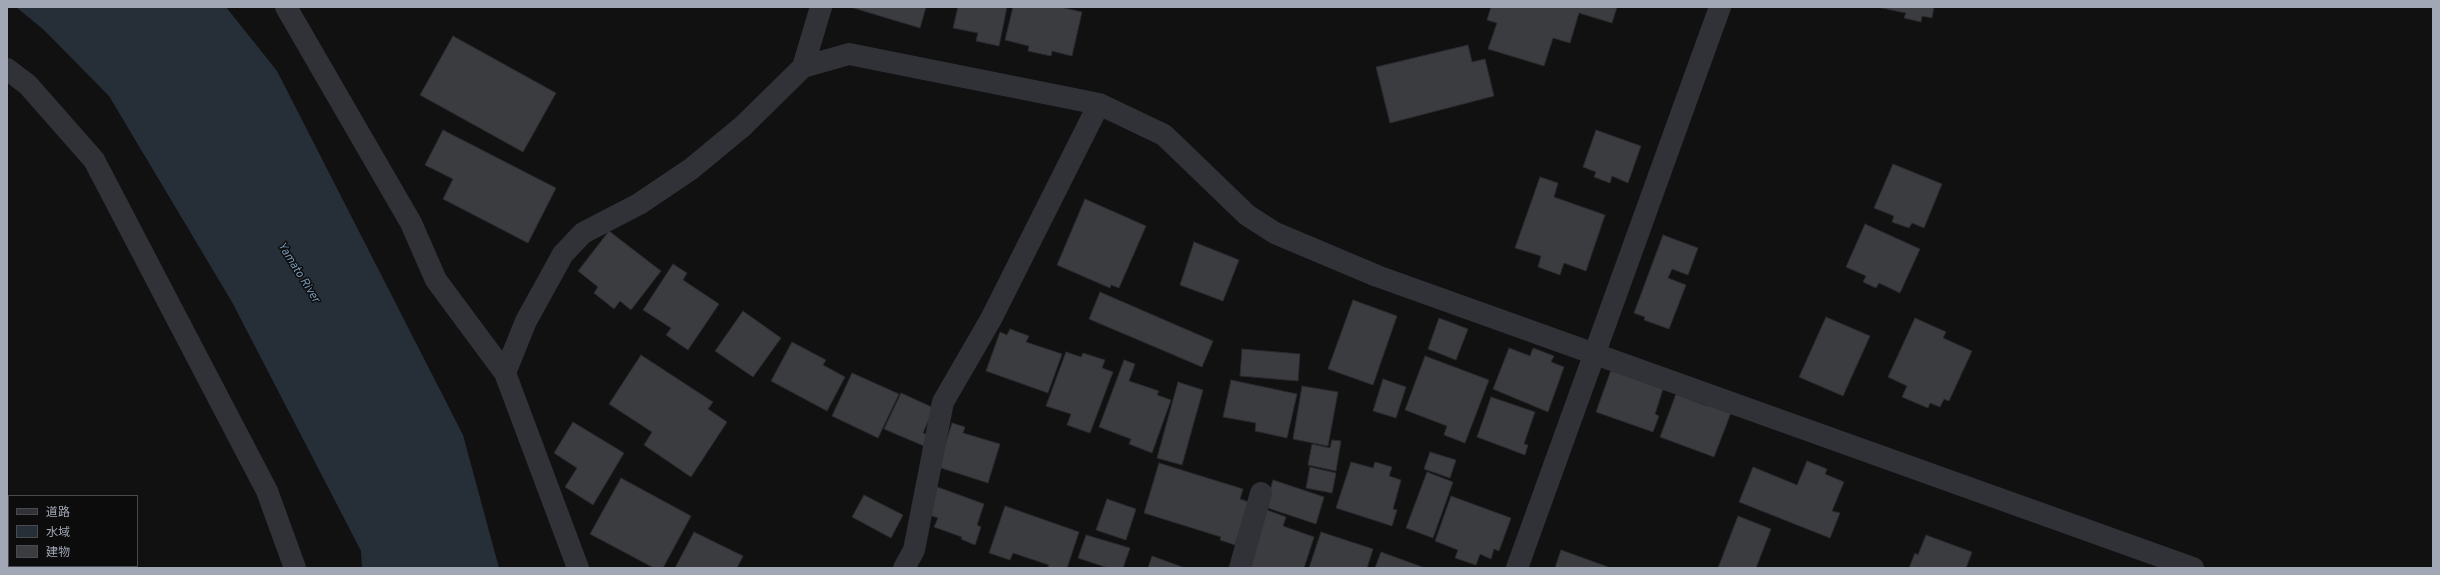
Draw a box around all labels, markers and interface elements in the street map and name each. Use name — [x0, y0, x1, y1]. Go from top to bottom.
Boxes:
water label: Yamato River — [274, 240, 322, 306]
legend — [8, 495, 138, 567]
text: 道路 — [46, 505, 70, 521]
text: 水域 — [46, 525, 70, 541]
text: 建物 — [46, 545, 70, 561]

